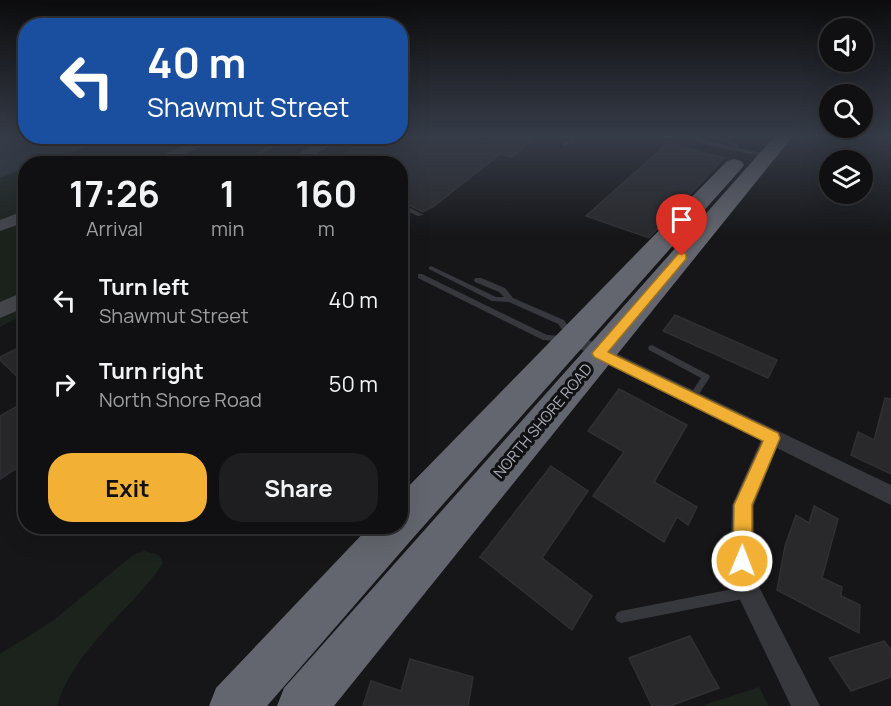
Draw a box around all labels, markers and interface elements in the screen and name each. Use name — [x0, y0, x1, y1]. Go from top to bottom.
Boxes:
map controls — [819, 18, 873, 204]
button: sound — [819, 18, 873, 72]
text: 40 m — [147, 33, 246, 91]
icon: left — [48, 42, 126, 120]
button: search — [819, 84, 873, 138]
text: Shawmut Street — [147, 88, 349, 125]
button: layers — [819, 150, 873, 204]
text: 17:26 — [69, 169, 160, 218]
text: 1 — [220, 169, 236, 218]
text: 160 — [295, 169, 357, 218]
pin — [656, 194, 707, 256]
icon: arrive — [665, 203, 698, 236]
text: Arrival — [86, 215, 143, 242]
text: min — [211, 215, 244, 242]
text: m — [318, 215, 335, 242]
text: Turn left — [99, 272, 189, 302]
icon: left — [48, 284, 81, 317]
text: 40 m — [329, 285, 378, 315]
text: Shawmut Street — [99, 302, 249, 329]
text: Turn right — [99, 356, 204, 386]
street label: NORTH SHORE ROAD — [488, 359, 597, 482]
icon: right — [48, 368, 81, 401]
text: 50 m — [329, 369, 378, 399]
text: North Shore Road — [99, 386, 262, 413]
button: Exit — [48, 453, 207, 522]
button: Share — [219, 453, 378, 522]
position arrow — [710, 529, 774, 593]

